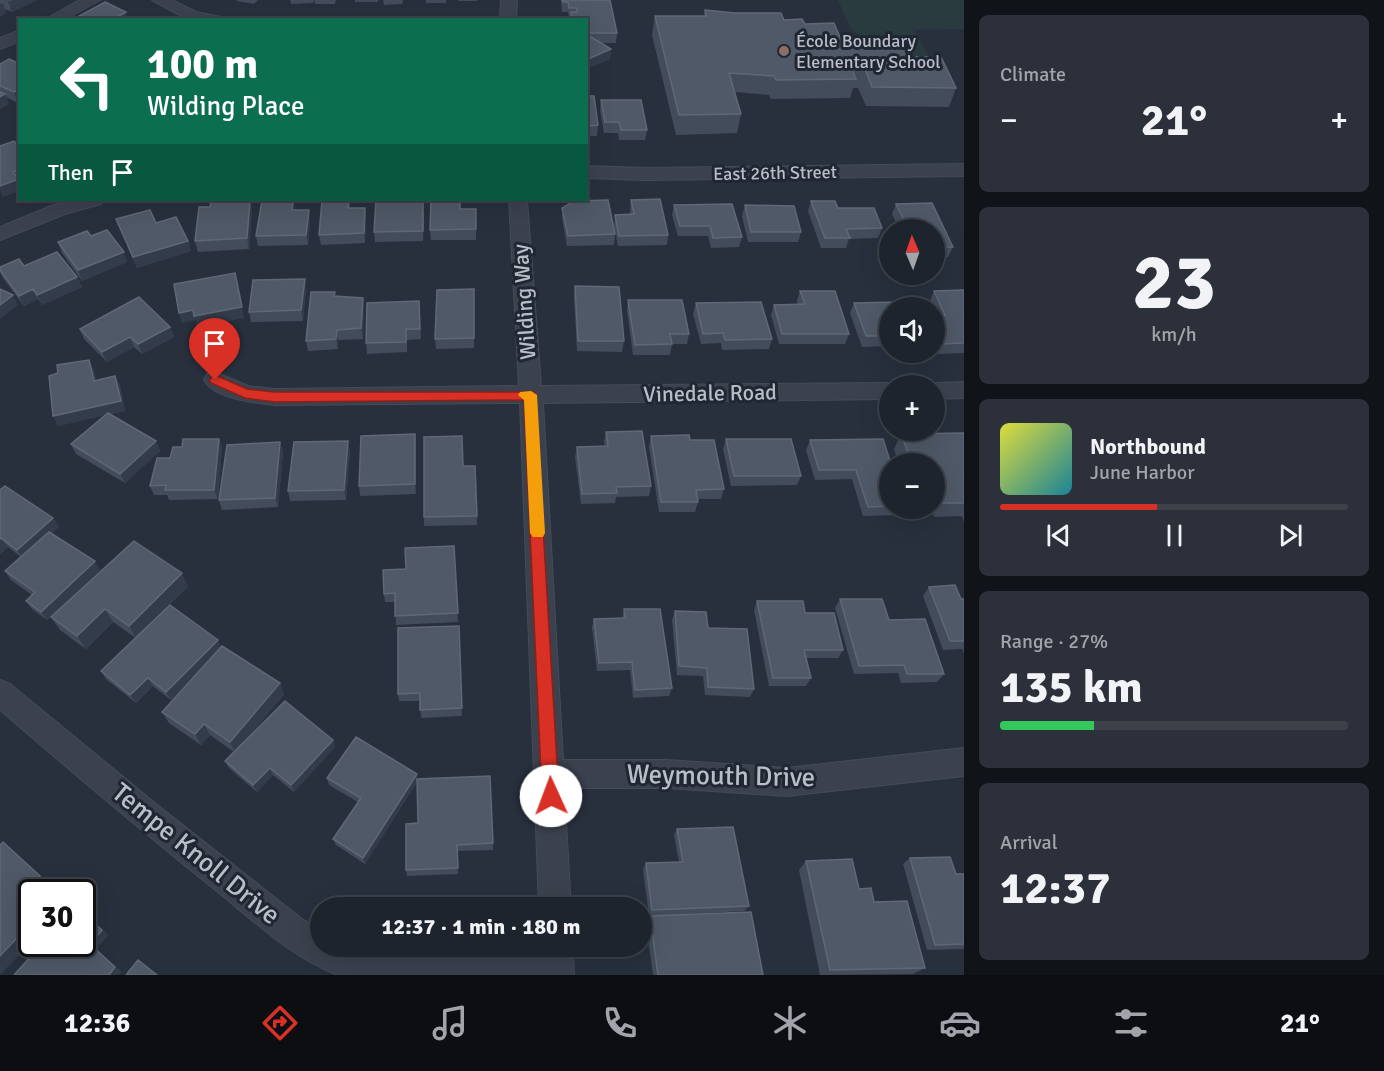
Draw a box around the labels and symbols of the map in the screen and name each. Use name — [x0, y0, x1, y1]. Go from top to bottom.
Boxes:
place label: École Boundary Elementary School — [796, 30, 941, 73]
marker: École Boundary Elementary School — [777, 44, 791, 58]
street label: East 26th Street — [713, 161, 837, 185]
north arrow — [879, 219, 945, 285]
street label: Wilding Way — [506, 242, 542, 361]
pin — [189, 318, 240, 380]
street label: Vinedale Road — [643, 378, 777, 408]
street label: Weymouth Drive — [626, 758, 816, 794]
position arrow — [519, 764, 583, 828]
street label: Tempe Knoll Drive — [105, 776, 287, 932]
speed limit sign: 30 — [18, 879, 96, 957]

